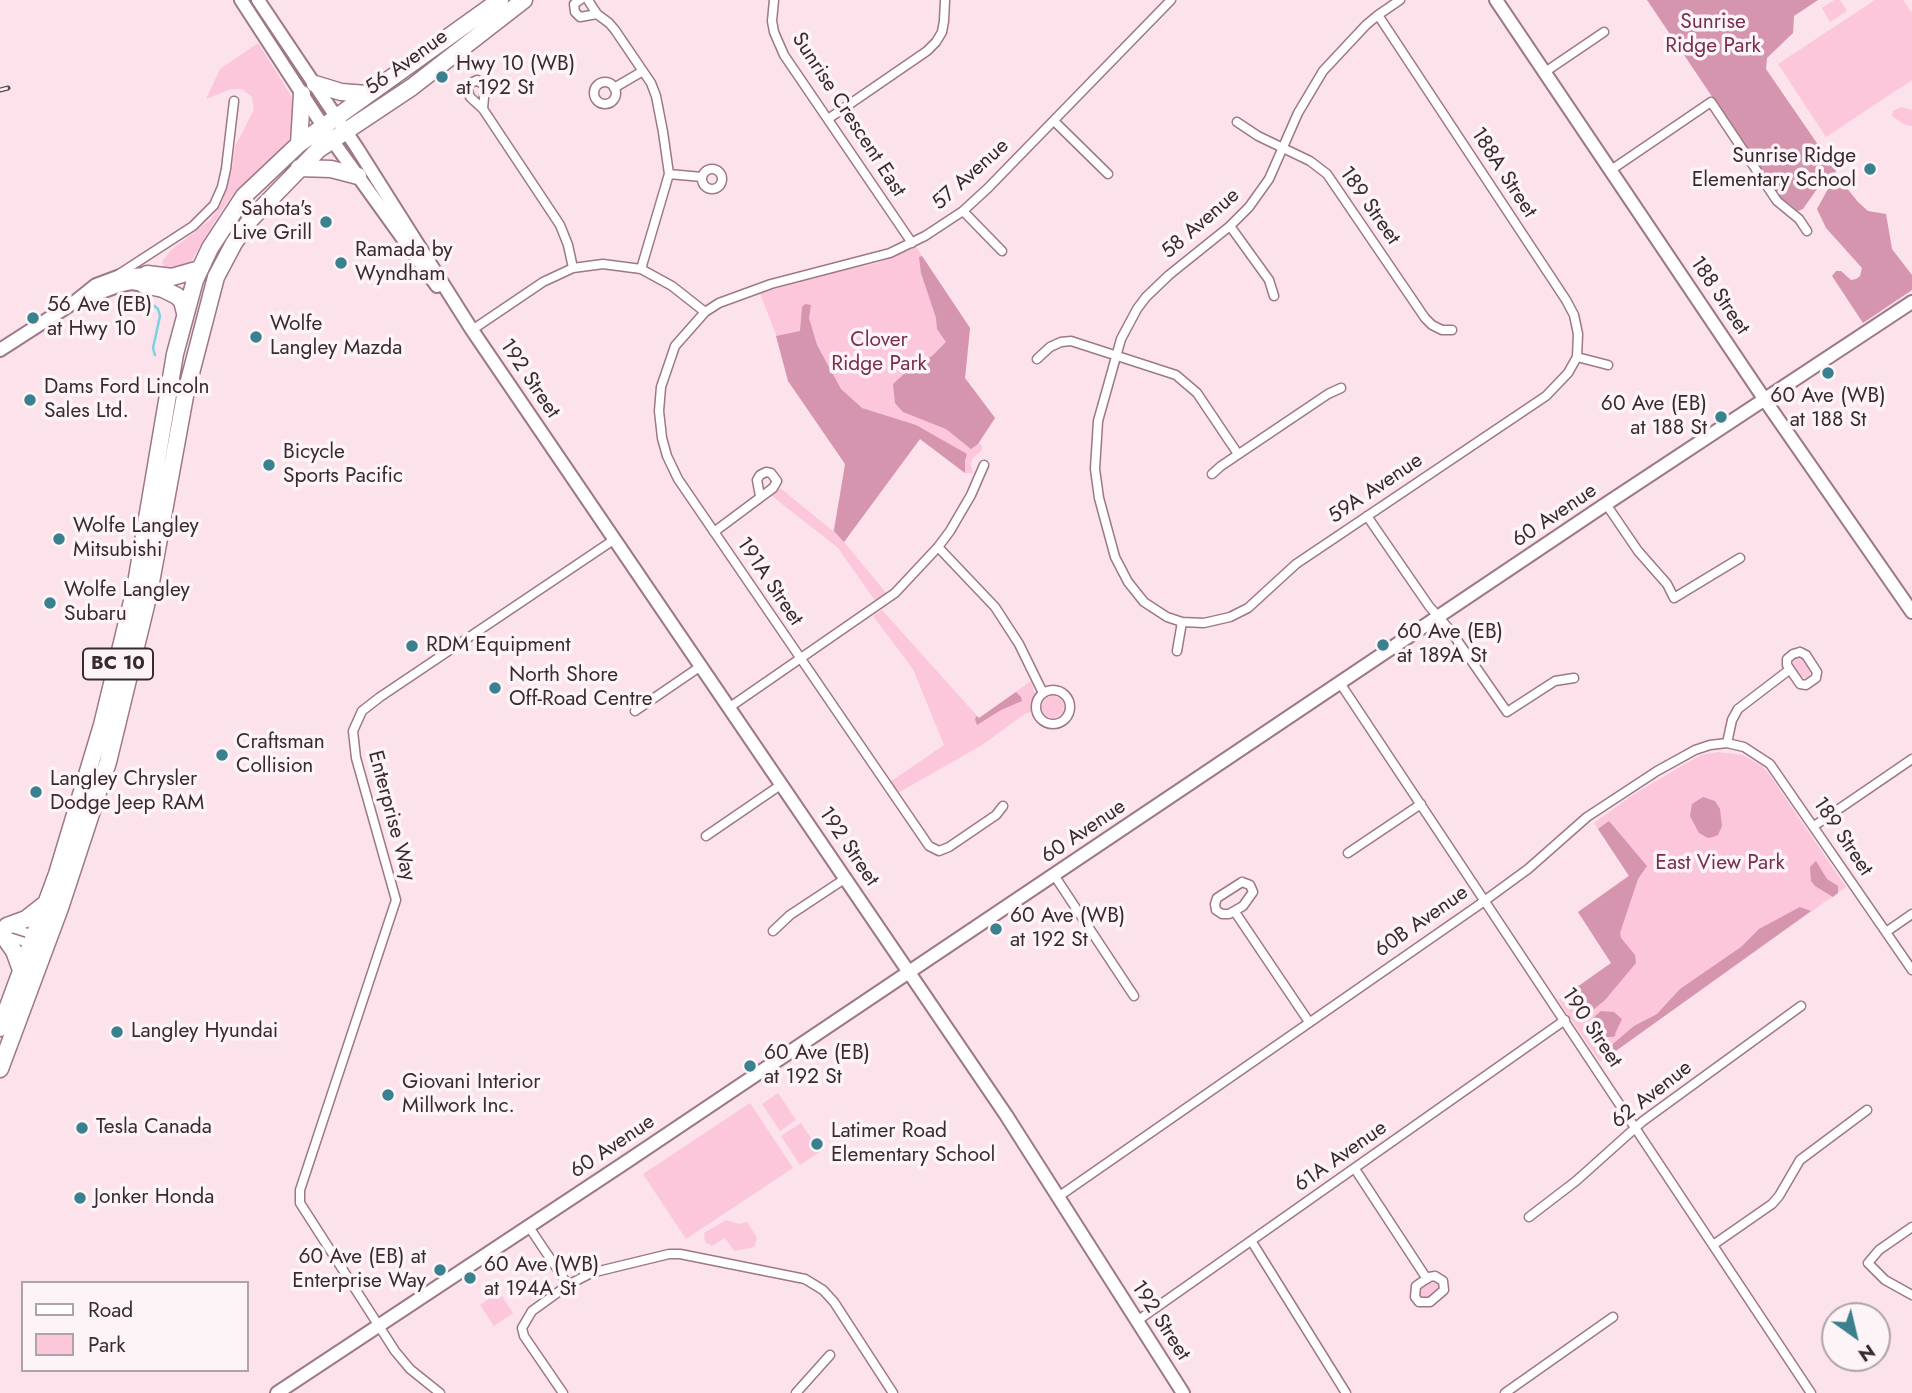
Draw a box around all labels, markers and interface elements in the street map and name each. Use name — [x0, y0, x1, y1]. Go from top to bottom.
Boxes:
park label: Sunrise Ridge Park — [1665, 10, 1761, 60]
street label: 56 Avenue — [361, 25, 453, 101]
street label: Sunrise Crescent East — [785, 28, 911, 202]
place label: Hwy 10 (WB) at 192 St — [456, 52, 575, 102]
marker: Hwy 10 (WB) at 192 St — [434, 69, 450, 85]
street label: 188A Street — [1465, 123, 1541, 223]
street label: 57 Avenue — [927, 134, 1015, 216]
place label: Sunrise Ridge Elementary School — [1692, 144, 1856, 194]
marker: Sunrise Ridge Elementary School — [1862, 161, 1878, 177]
street label: 189 Street — [1333, 162, 1405, 250]
street label: 58 Avenue — [1157, 183, 1245, 265]
place label: Sahota's Live Grill — [232, 197, 312, 247]
marker: Sahota's Live Grill — [318, 214, 334, 230]
place label: Ramada by Wyndham — [355, 238, 453, 288]
street label: 188 Street — [1684, 252, 1754, 340]
marker: Ramada by Wyndham — [333, 255, 349, 271]
place label: 56 Ave (EB) at Hwy 10 — [47, 293, 152, 343]
marker: 56 Ave (EB) at Hwy 10 — [25, 310, 41, 326]
place label: Wolfe Langley Mazda — [270, 312, 402, 362]
park label: Clover Ridge Park — [831, 328, 927, 378]
marker: Wolfe Langley Mazda — [248, 329, 264, 345]
street label: 192 Street — [493, 335, 565, 423]
marker: 60 Ave (WB) at 188 St — [1820, 365, 1836, 381]
place label: Dams Ford Lincoln Sales Ltd. — [44, 375, 210, 425]
place label: 60 Ave (WB) at 188 St — [1770, 384, 1886, 434]
marker: Dams Ford Lincoln Sales Ltd. — [22, 392, 38, 408]
place label: 60 Ave (EB) at 188 St — [1601, 392, 1707, 442]
marker: 60 Ave (EB) at 188 St — [1713, 409, 1729, 425]
place label: Bicycle Sports Pacific — [283, 440, 403, 490]
street label: 59A Avenue — [1324, 448, 1428, 530]
marker: Bicycle Sports Pacific — [261, 457, 277, 473]
street label: 60 Avenue — [1508, 479, 1602, 553]
place label: Wolfe Langley Mitsubishi — [73, 514, 199, 564]
marker: Wolfe Langley Mitsubishi — [51, 531, 67, 547]
street label: 191A Street — [730, 533, 808, 631]
place label: Wolfe Langley Subaru — [64, 578, 190, 628]
marker: Wolfe Langley Subaru — [42, 595, 58, 611]
place label: 60 Ave (EB) at 189A St — [1397, 620, 1503, 670]
place label: RDM Equipment — [426, 633, 571, 659]
marker: 60 Ave (EB) at 189A St — [1375, 637, 1391, 653]
marker: RDM Equipment — [404, 638, 420, 654]
road number: BC 10 — [83, 649, 153, 680]
place label: North Shore Off-Road Centre — [509, 663, 653, 713]
marker: North Shore Off-Road Centre — [487, 680, 503, 696]
place label: Craftsman Collision — [236, 730, 325, 780]
marker: Craftsman Collision — [214, 747, 230, 763]
street label: Enterprise Way — [362, 748, 420, 884]
place label: Langley Chrysler Dodge Jeep RAM — [50, 767, 204, 817]
marker: Langley Chrysler Dodge Jeep RAM — [28, 784, 44, 800]
street label: 189 Street — [1807, 793, 1877, 881]
street label: 60 Avenue — [1037, 795, 1131, 869]
street label: 192 Street — [812, 803, 884, 891]
park label: East View Park — [1655, 851, 1785, 877]
street label: 60B Avenue — [1370, 881, 1474, 963]
place label: 60 Ave (WB) at 192 St — [1010, 904, 1125, 954]
marker: 60 Ave (WB) at 192 St — [988, 921, 1004, 937]
street label: 190 Street — [1555, 983, 1627, 1073]
place label: Langley Hyundai — [131, 1019, 278, 1045]
marker: Langley Hyundai — [109, 1024, 125, 1040]
place label: 60 Ave (EB) at 192 St — [764, 1041, 870, 1091]
street label: 62 Avenue — [1607, 1056, 1697, 1134]
marker: 60 Ave (EB) at 192 St — [742, 1058, 758, 1074]
place label: Giovani Interior Millwork Inc. — [402, 1070, 540, 1120]
marker: Giovani Interior Millwork Inc. — [380, 1087, 396, 1103]
street label: 60 Avenue — [566, 1110, 660, 1184]
place label: Tesla Canada — [96, 1115, 212, 1141]
street label: 61A Avenue — [1290, 1116, 1392, 1198]
place label: Latimer Road Elementary School — [831, 1119, 995, 1169]
marker: Tesla Canada — [74, 1120, 90, 1136]
marker: Latimer Road Elementary School — [809, 1136, 825, 1152]
place label: Jonker Honda — [94, 1185, 214, 1211]
marker: Jonker Honda — [72, 1190, 88, 1206]
place label: 60 Ave (EB) at Enterprise Way — [292, 1245, 426, 1295]
place label: 60 Ave (WB) at 194A St — [484, 1253, 599, 1303]
marker: 60 Ave (EB) at Enterprise Way — [432, 1262, 448, 1278]
marker: 60 Ave (WB) at 194A St — [462, 1270, 478, 1286]
street label: 192 Street — [1125, 1276, 1195, 1366]
legend — [21, 1281, 248, 1372]
text: Road — [88, 1295, 133, 1325]
north arrow — [1821, 1302, 1891, 1372]
text: Park — [88, 1330, 125, 1360]
text: N — [1853, 1338, 1881, 1369]

